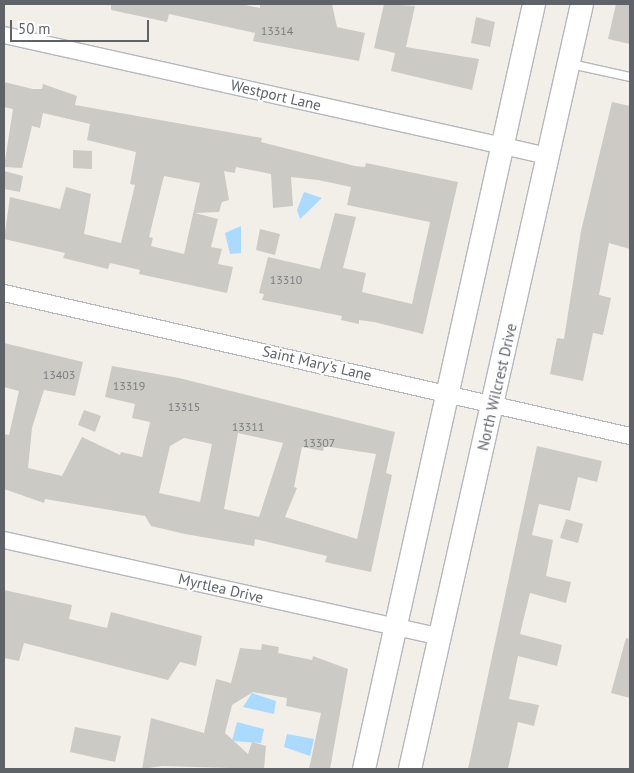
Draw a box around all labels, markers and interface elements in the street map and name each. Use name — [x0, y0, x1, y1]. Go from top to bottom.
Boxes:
scale bar — [12, 10, 151, 42]
text: 50 m — [18, 19, 51, 38]
house number: 13314 — [261, 24, 293, 38]
street label: Westport Lane — [229, 76, 323, 114]
house number: 13310 — [270, 273, 302, 287]
street label: North Wilcrest Drive — [474, 321, 520, 453]
street label: Saint Mary's Lane — [261, 342, 373, 384]
house number: 13403 — [43, 368, 75, 382]
house number: 13319 — [113, 379, 145, 393]
house number: 13315 — [168, 400, 200, 414]
house number: 13311 — [232, 420, 264, 434]
house number: 13307 — [303, 436, 335, 450]
street label: Myrtlea Drive — [177, 569, 265, 607]

